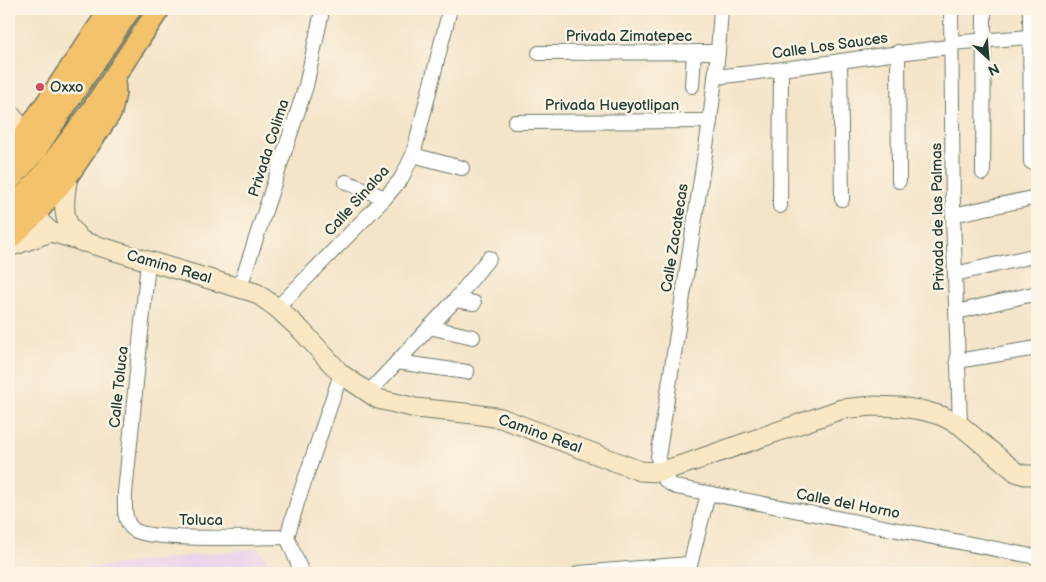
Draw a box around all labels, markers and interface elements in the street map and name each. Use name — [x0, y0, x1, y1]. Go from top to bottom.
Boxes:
street label: Privada Zimatepec — [566, 27, 692, 46]
street label: Calle Los Sauces — [771, 28, 890, 64]
north arrow — [964, 32, 1014, 82]
text: N — [985, 59, 1002, 79]
place label: Oxxo — [50, 78, 84, 97]
marker: Oxxo — [34, 81, 46, 93]
street label: Privada Hueyotlipan — [545, 96, 679, 115]
street label: Privada Colima — [244, 97, 294, 199]
street label: Privada de las Palmas — [927, 142, 949, 291]
street label: Calle Sinaloa — [320, 162, 394, 240]
street label: Calle Zacatecas — [657, 182, 693, 294]
street label: Camino Real — [124, 246, 214, 288]
street label: Calle Toluca — [105, 345, 133, 429]
street label: Camino Real — [496, 410, 584, 458]
street label: Calle del Horno — [794, 485, 902, 523]
street label: Toluca — [179, 511, 223, 530]

